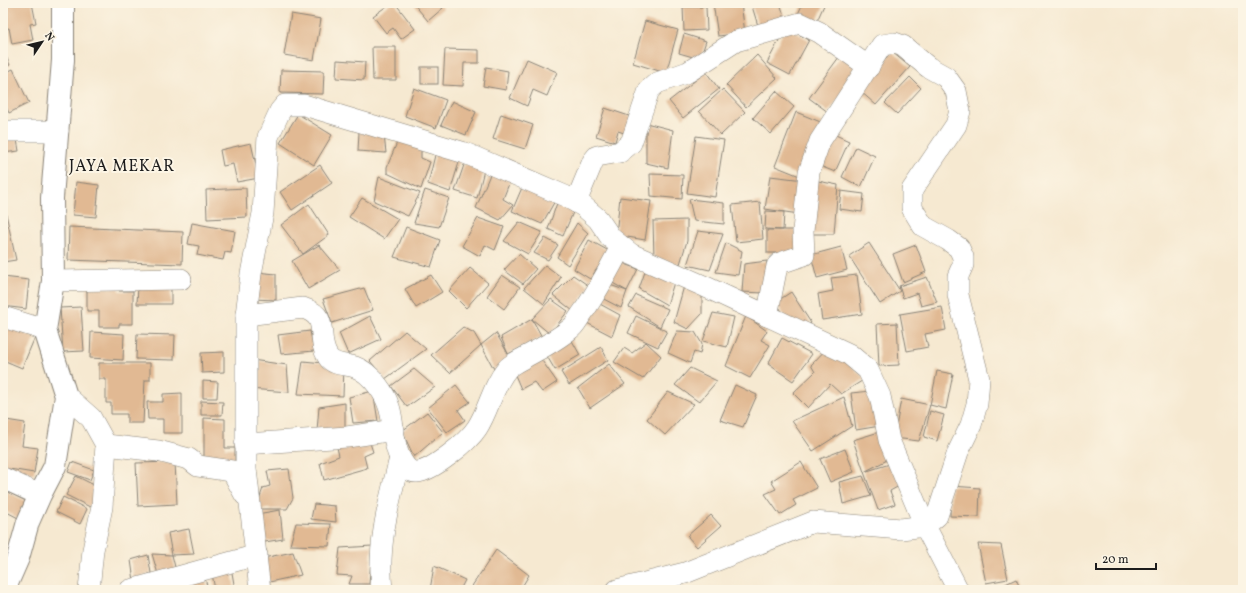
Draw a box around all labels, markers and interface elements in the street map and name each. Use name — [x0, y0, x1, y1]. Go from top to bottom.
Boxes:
north arrow — [22, 22, 62, 62]
text: N — [41, 30, 57, 45]
district label: JAYA MEKAR — [69, 156, 175, 178]
scale bar — [1096, 545, 1156, 571]
text: 20 m — [1102, 552, 1129, 568]

